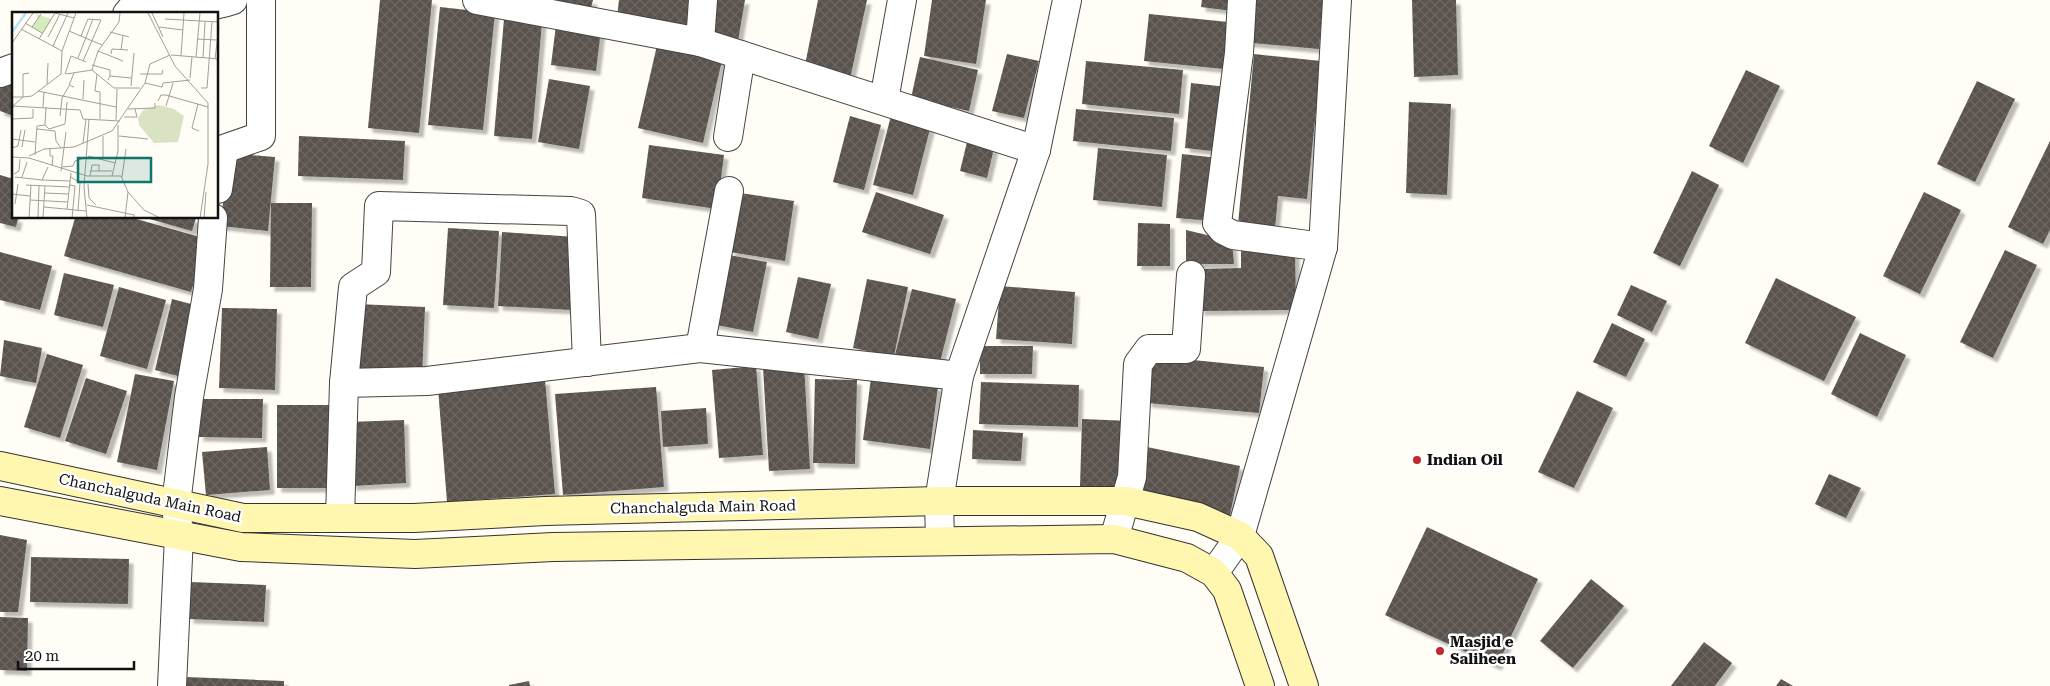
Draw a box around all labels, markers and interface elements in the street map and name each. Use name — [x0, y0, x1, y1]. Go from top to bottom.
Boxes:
inset map — [12, 12, 219, 219]
place label: Indian Oil — [1427, 451, 1503, 469]
marker: Indian Oil — [1411, 454, 1423, 466]
street label: Chanchalguda Main Road — [57, 470, 243, 526]
street label: Chanchalguda Main Road — [610, 496, 796, 518]
place label: Masjid e Saliheen — [1450, 633, 1516, 668]
scale bar — [18, 638, 134, 670]
marker: Masjid e Saliheen — [1434, 645, 1446, 657]
text: 20 m — [25, 647, 60, 665]

